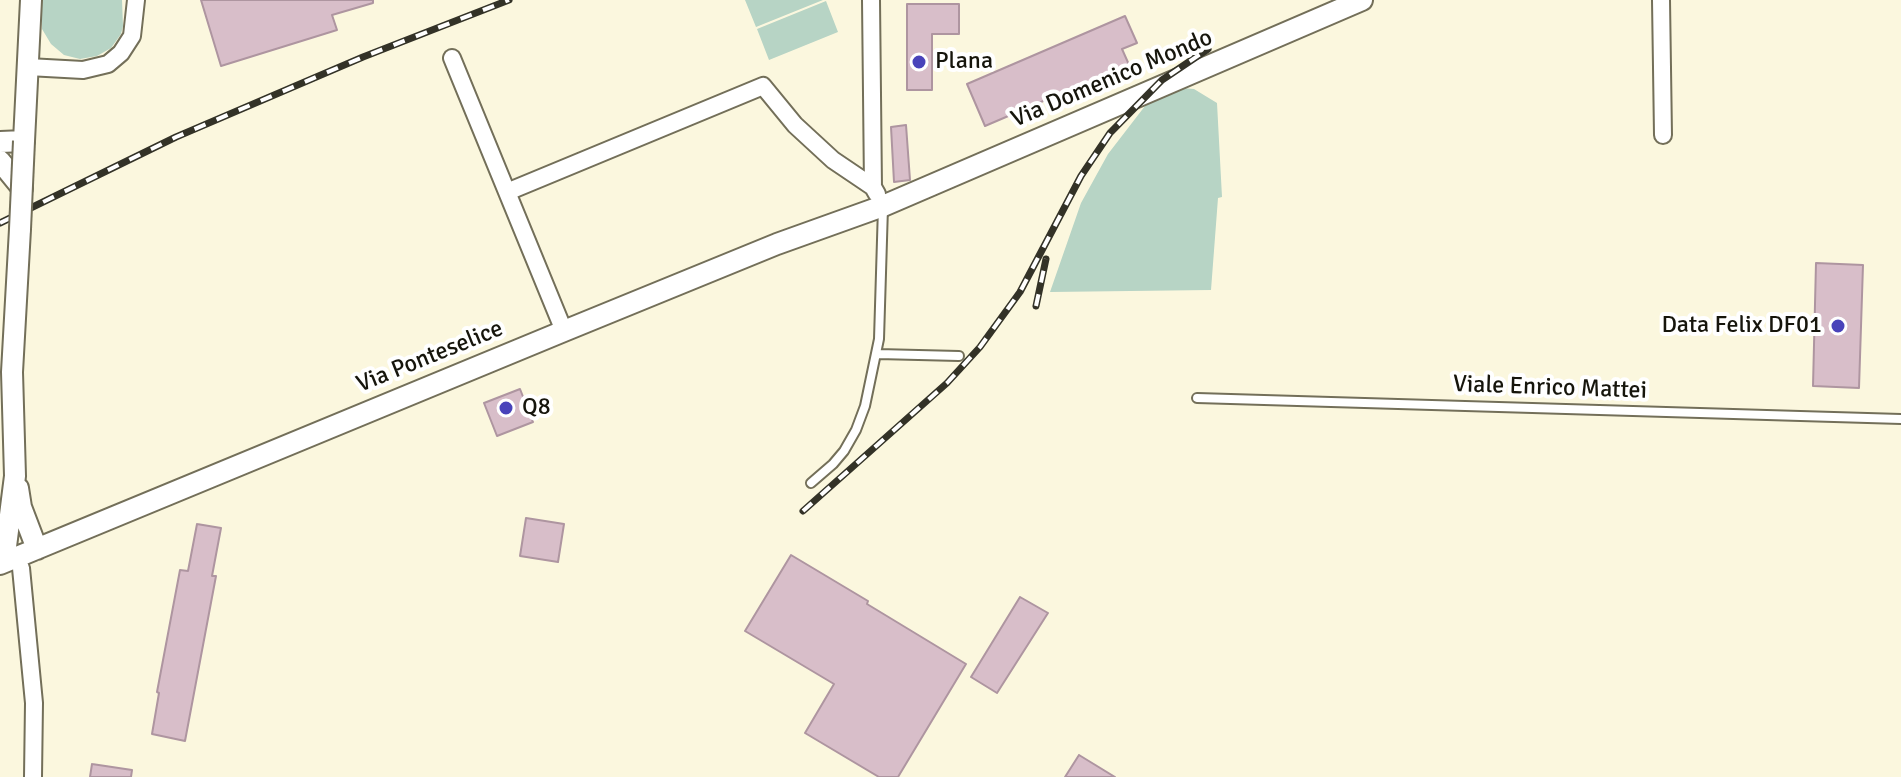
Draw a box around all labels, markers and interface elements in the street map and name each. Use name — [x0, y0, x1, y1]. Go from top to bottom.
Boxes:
street label: Via Domenico Mondo — [1007, 24, 1217, 134]
place label: Plana — [935, 48, 993, 76]
marker: Plana — [910, 53, 928, 71]
place label: Data Felix DF01 — [1661, 312, 1822, 340]
street label: Via Ponteselice — [352, 315, 508, 399]
marker: Data Felix DF01 — [1829, 317, 1847, 335]
street label: Viale Enrico Mattei — [1452, 370, 1648, 406]
place label: Q8 — [522, 394, 551, 422]
marker: Q8 — [497, 399, 515, 417]

